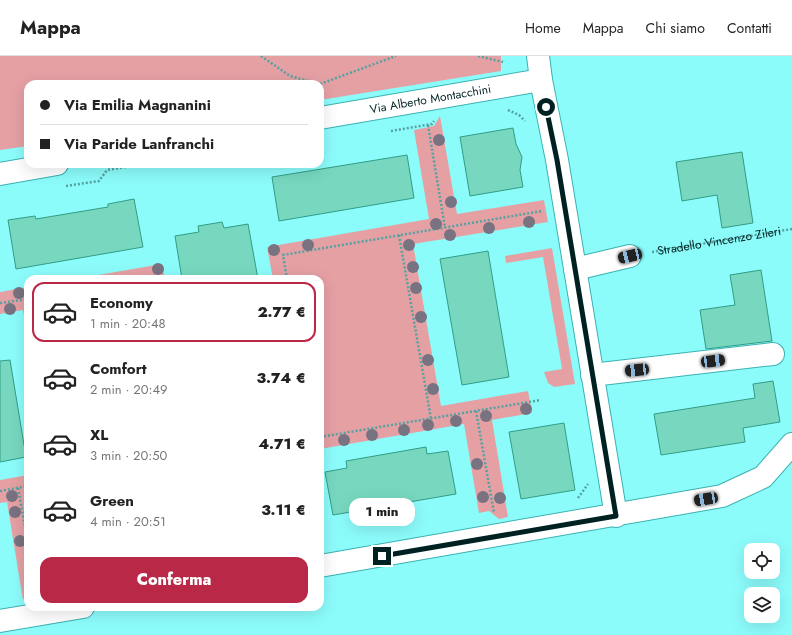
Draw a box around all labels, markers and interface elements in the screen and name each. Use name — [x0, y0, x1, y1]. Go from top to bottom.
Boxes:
text: Mappa — [20, 14, 81, 41]
text: Home — [525, 18, 561, 38]
text: Mappa — [583, 18, 624, 38]
text: Chi siamo — [646, 18, 705, 38]
text: Contatti — [727, 18, 772, 38]
street label: Via Alberto Montacchini — [368, 80, 493, 118]
text: Via Emilia Magnanini — [64, 94, 211, 116]
route start — [537, 98, 555, 116]
text: Via Paride Lanfranchi — [64, 133, 214, 155]
street label: Stradello Vincenzo Zileri — [656, 222, 782, 260]
car — [617, 247, 643, 265]
text: Economy — [90, 292, 153, 314]
icon: car — [42, 294, 78, 330]
text: 2.77 € — [257, 301, 306, 323]
text: 1 min · 20:48 — [90, 314, 166, 333]
car — [700, 354, 726, 368]
text: Comfort — [90, 358, 147, 380]
icon: car — [42, 360, 78, 396]
car — [624, 363, 650, 377]
text: 3.74 € — [257, 367, 306, 389]
text: 2 min · 20:49 — [90, 380, 168, 399]
text: XL — [90, 424, 108, 446]
icon: car — [42, 426, 78, 462]
text: 4.71 € — [258, 433, 306, 455]
text: 3 min · 20:50 — [90, 446, 167, 465]
text: Green — [90, 490, 134, 512]
car — [693, 491, 719, 507]
icon: car — [42, 492, 78, 528]
callout: 1 min — [349, 498, 415, 526]
text: 3.11 € — [261, 499, 306, 521]
text: 1 min — [366, 502, 398, 521]
text: 4 min · 20:51 — [90, 512, 166, 531]
map controls — [744, 543, 780, 623]
button: locate — [744, 543, 780, 579]
route end — [373, 547, 391, 565]
button: Conferma — [40, 557, 308, 603]
button: layers — [744, 587, 780, 623]

